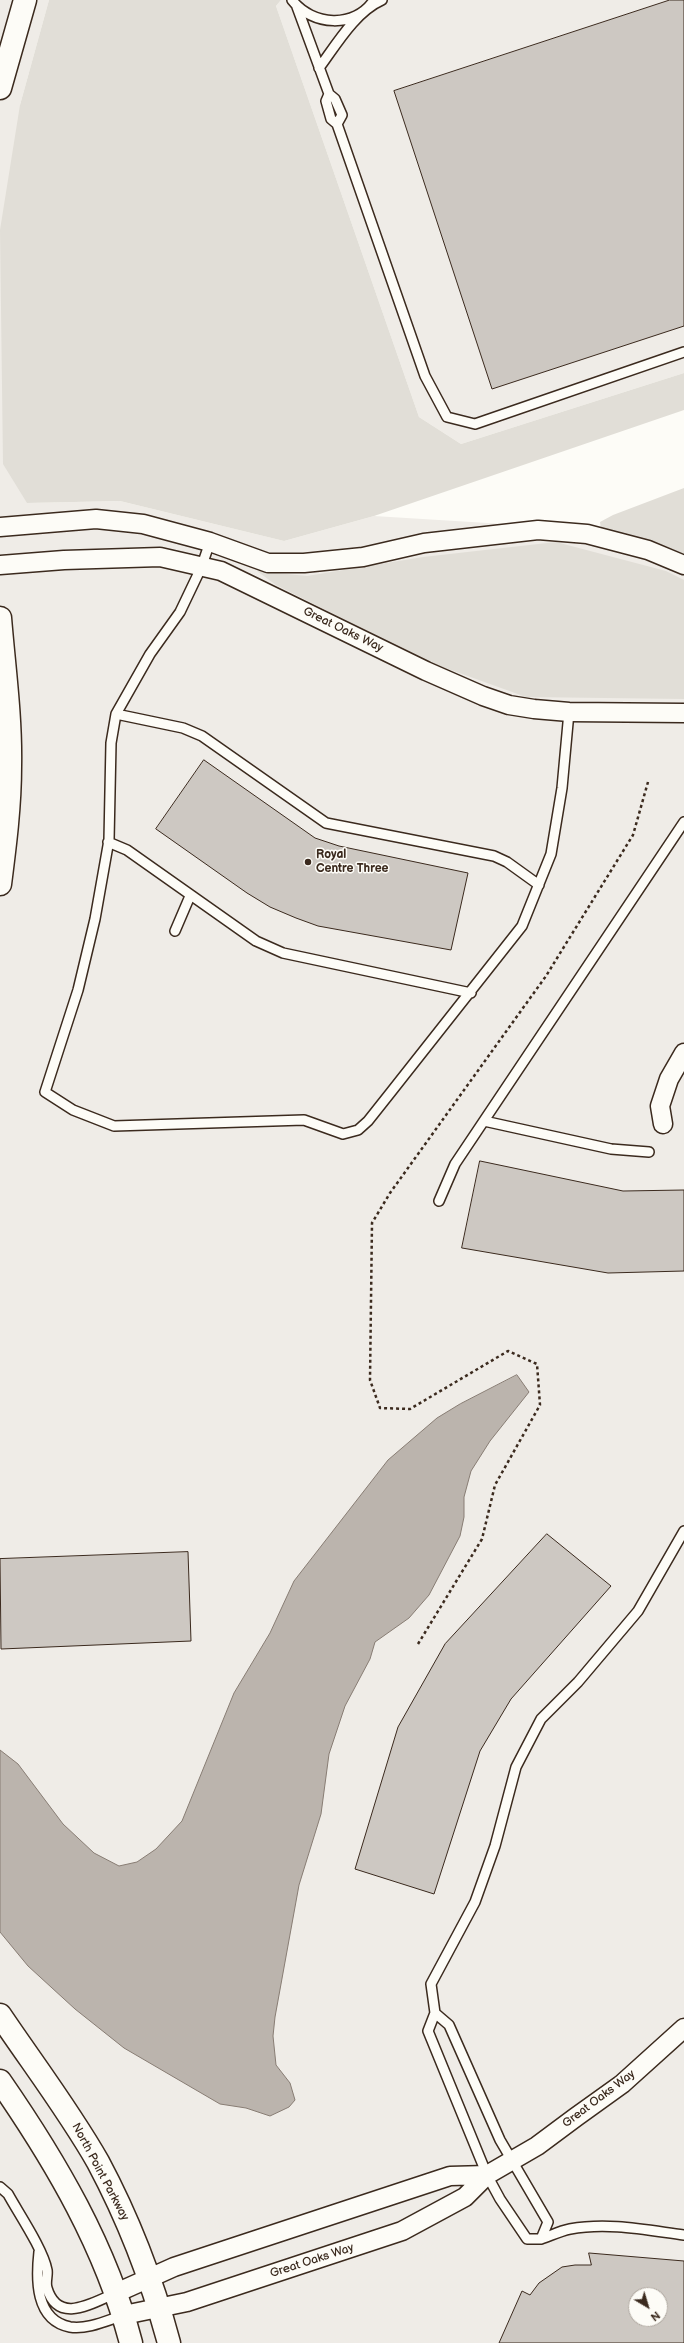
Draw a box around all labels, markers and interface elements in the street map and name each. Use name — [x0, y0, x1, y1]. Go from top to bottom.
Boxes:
street label: Great Oaks Way — [301, 604, 385, 656]
place label: Royal Centre Three — [316, 848, 388, 876]
marker: Royal Centre Three — [303, 857, 313, 867]
street label: Great Oaks Way — [560, 2067, 638, 2131]
street label: North Point Parkway — [68, 2121, 132, 2223]
street label: Great Oaks Way — [268, 2241, 356, 2281]
north arrow — [628, 2287, 668, 2327]
text: N — [648, 2308, 662, 2324]

